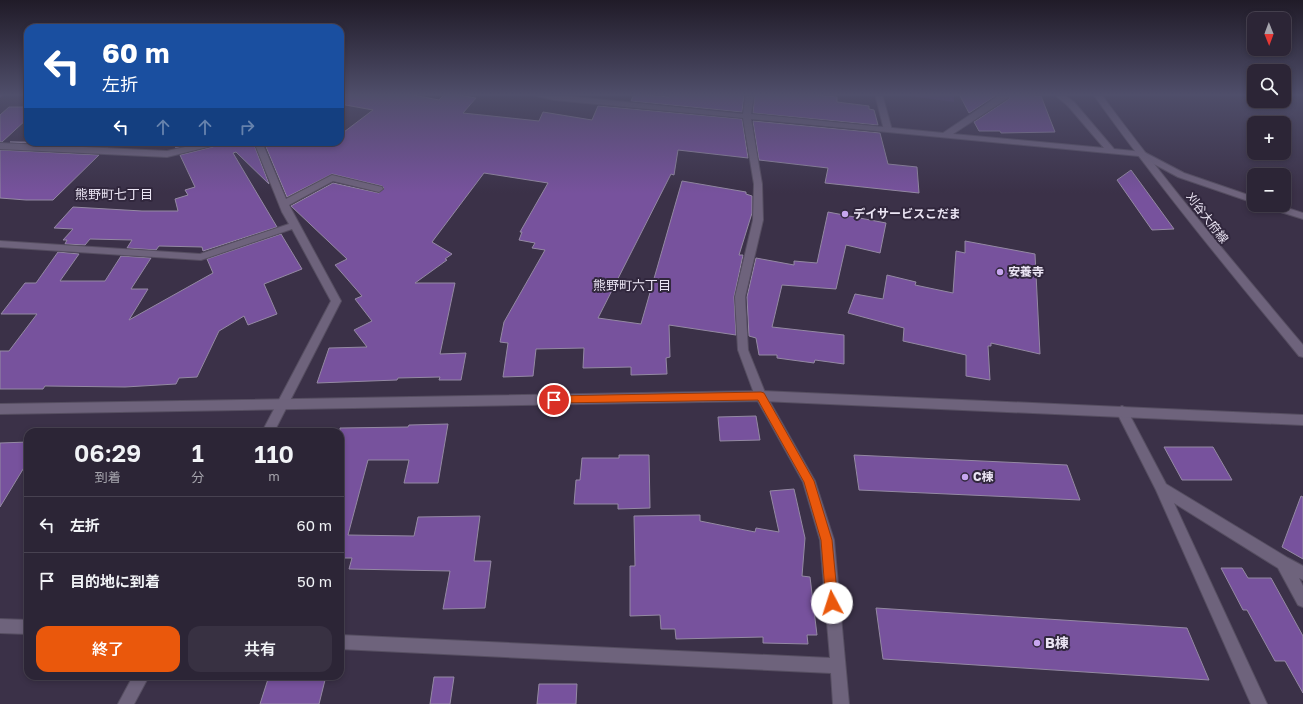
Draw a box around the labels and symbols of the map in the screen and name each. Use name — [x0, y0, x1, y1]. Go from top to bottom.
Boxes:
north arrow — [1247, 12, 1291, 56]
district label: 熊野町七丁目 — [75, 186, 153, 202]
street label: 刈谷大府線 — [1183, 189, 1232, 246]
place label: デイサービスこだま — [853, 206, 961, 221]
marker: デイサービスこだま — [840, 209, 850, 219]
place label: 安養寺 — [1008, 264, 1044, 279]
marker: 安養寺 — [995, 267, 1005, 277]
district label: 熊野町六丁目 — [593, 277, 671, 293]
pin — [537, 383, 571, 417]
place label: C棟 — [973, 469, 994, 484]
marker: C棟 — [960, 472, 970, 482]
position arrow — [811, 582, 853, 624]
place label: B棟 — [1045, 634, 1069, 651]
marker: B棟 — [1032, 638, 1042, 648]

